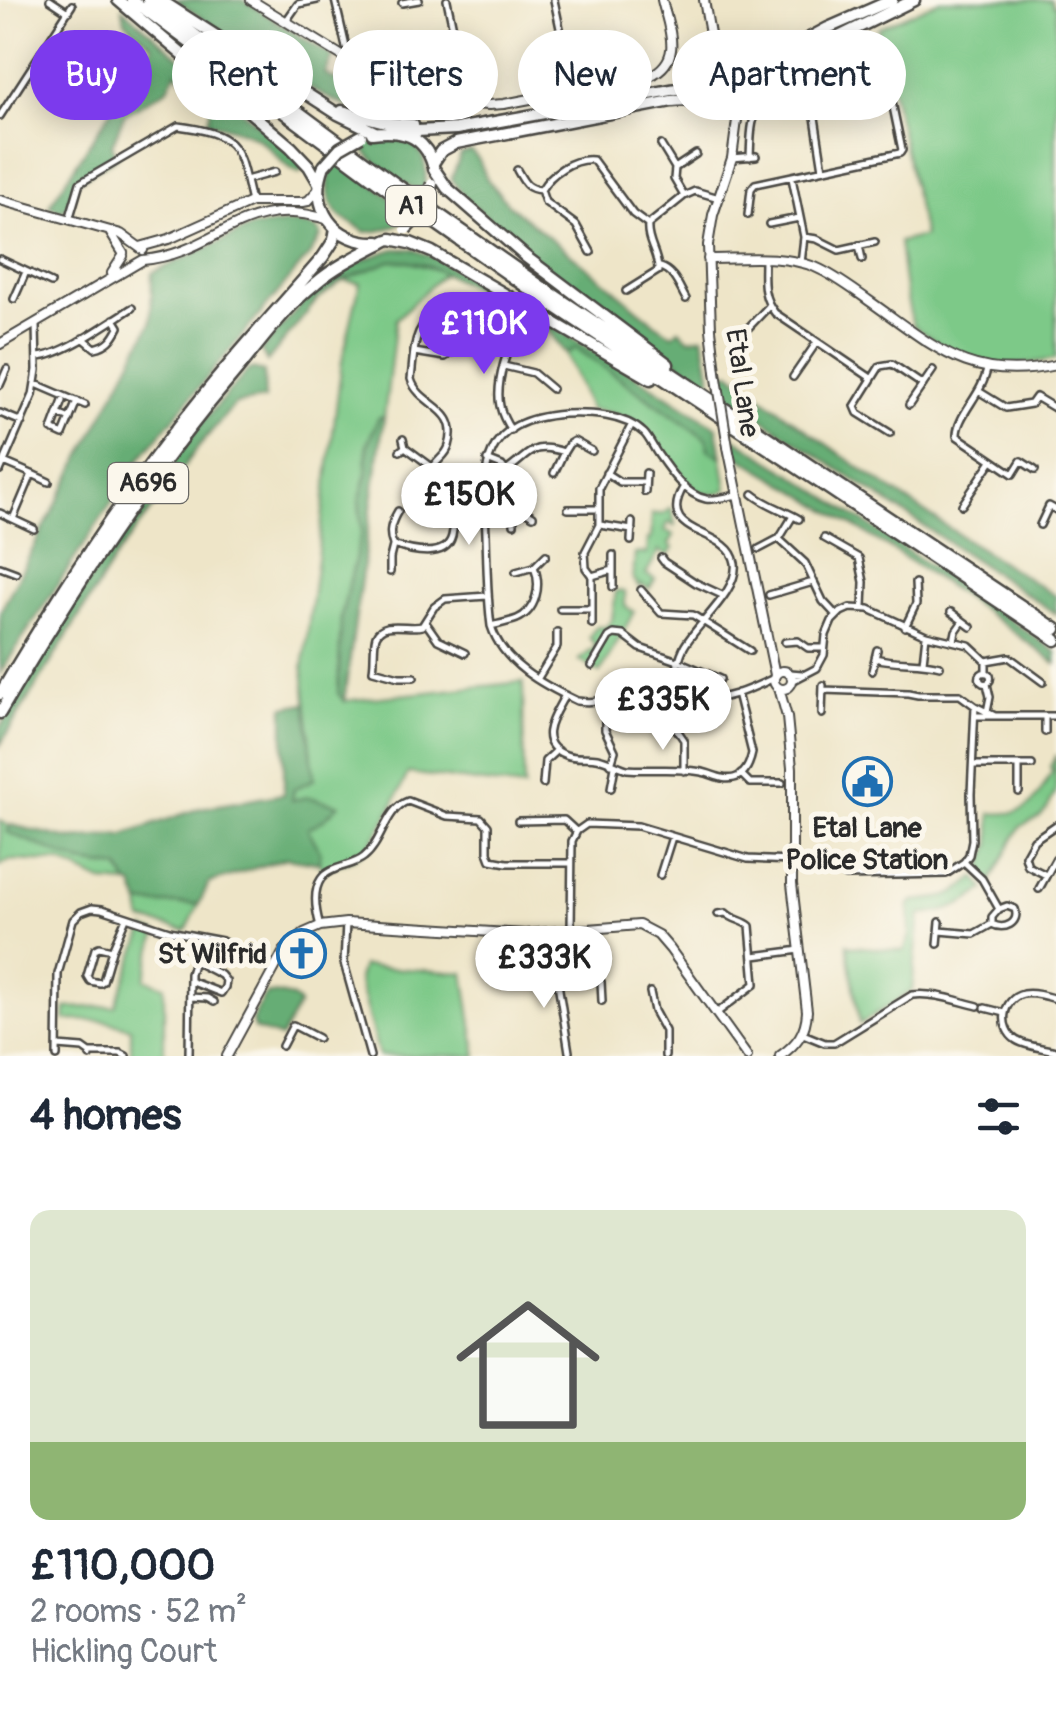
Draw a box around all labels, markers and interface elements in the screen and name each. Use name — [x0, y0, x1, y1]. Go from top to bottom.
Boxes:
chip: Buy — [30, 30, 152, 120]
chip: Rent — [172, 30, 313, 120]
chip: Filters — [333, 30, 498, 120]
chip: New — [518, 30, 652, 120]
chip: Apartment — [672, 30, 906, 120]
road number: A1 — [386, 186, 436, 226]
pin: £110K — [414, 292, 554, 377]
text: £110K — [441, 304, 527, 344]
street label: Etal Lane — [717, 326, 767, 440]
road number: A696 — [108, 463, 188, 503]
pin: £150K — [399, 463, 539, 548]
text: £150K — [423, 475, 515, 515]
pin: £335K — [593, 668, 733, 753]
text: £335K — [617, 680, 709, 720]
public building icon: Etal Lane Police Station — [841, 755, 893, 807]
place label: Etal Lane Police Station — [786, 811, 949, 878]
pin: £333K — [474, 926, 614, 1011]
church icon: St Wilfrid — [276, 928, 328, 980]
place label: St Wilfrid — [158, 937, 267, 972]
text: £333K — [497, 938, 591, 978]
icon: filters — [971, 1089, 1026, 1144]
text: 4 homes — [30, 1090, 181, 1142]
icon: home — [438, 1275, 618, 1455]
text: £110,000 — [30, 1540, 215, 1592]
text: 2 rooms · 52 m² — [30, 1592, 247, 1632]
text: Hickling Court — [30, 1632, 217, 1672]

